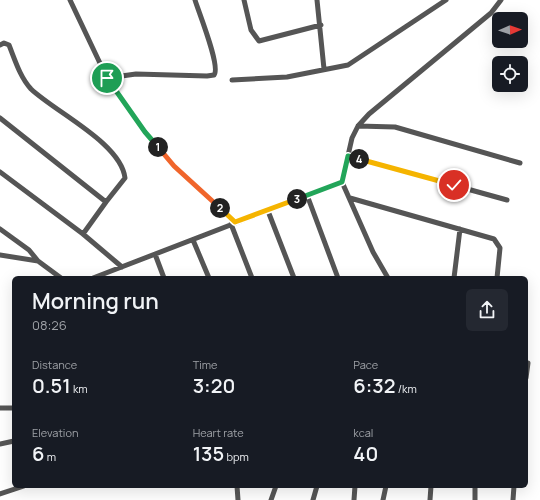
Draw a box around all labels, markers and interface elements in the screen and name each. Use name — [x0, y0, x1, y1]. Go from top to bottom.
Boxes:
north arrow — [492, 12, 528, 48]
map controls — [492, 12, 528, 92]
button: locate — [492, 56, 528, 92]
pin — [90, 61, 124, 95]
icon: arrive — [96, 67, 118, 89]
pin: 1 — [148, 137, 168, 157]
text: 1 — [156, 139, 160, 154]
pin: 4 — [349, 149, 369, 169]
text: 4 — [356, 151, 362, 166]
pin — [437, 168, 471, 202]
icon: check — [443, 174, 465, 196]
pin: 3 — [287, 189, 307, 209]
text: 3 — [294, 191, 300, 206]
pin: 2 — [210, 198, 230, 218]
text: 2 — [217, 200, 223, 215]
text: Morning run — [32, 286, 159, 316]
button: share — [466, 289, 508, 331]
text: 08:26 — [32, 316, 67, 334]
text: Distance — [32, 357, 77, 372]
text: Time — [193, 357, 218, 372]
text: Pace — [353, 357, 378, 372]
text: 0.51 — [32, 372, 71, 399]
text: 3:20 — [193, 372, 235, 399]
text: 6:32 — [353, 372, 396, 399]
text: km — [71, 381, 88, 396]
text: /km — [396, 381, 417, 396]
text: Elevation — [32, 425, 78, 440]
text: Heart rate — [193, 425, 244, 440]
text: kcal — [353, 425, 373, 440]
text: 6 — [32, 440, 44, 467]
text: 135 — [193, 440, 224, 467]
text: 40 — [353, 440, 378, 467]
text: m — [44, 449, 56, 464]
text: bpm — [224, 449, 249, 464]

